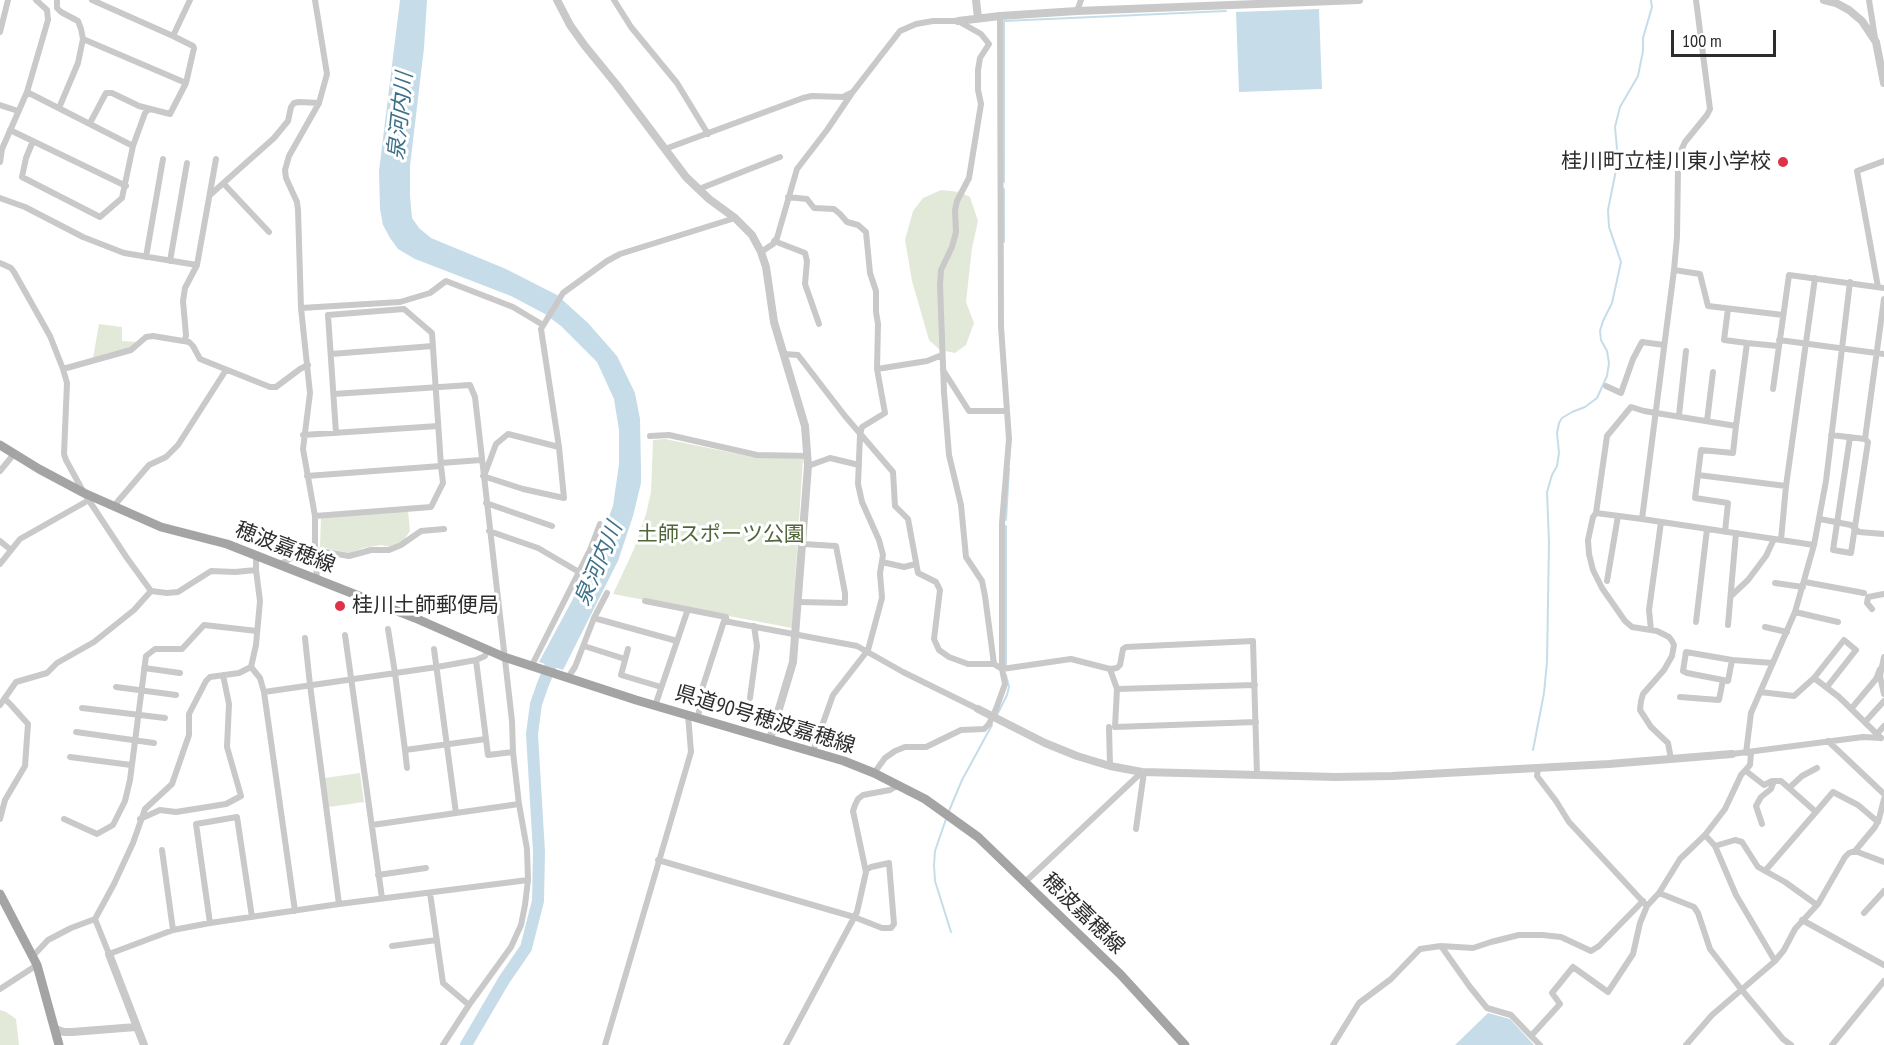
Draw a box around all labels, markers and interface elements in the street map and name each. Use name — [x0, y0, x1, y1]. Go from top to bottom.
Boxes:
scale bar — [1674, 18, 1779, 56]
text: 100 m — [1682, 29, 1722, 52]
water label: 泉河内川 — [383, 71, 419, 161]
place label: 桂川町立桂川東小学校 — [1561, 149, 1771, 175]
marker: 桂川町立桂川東小学校 — [1776, 155, 1790, 169]
street label: 穂波嘉穂線 — [231, 517, 339, 579]
water label: 泉河内川 — [570, 518, 628, 610]
park label: 土師スポーツ公園 — [637, 522, 805, 548]
place label: 桂川土師郵便局 — [352, 593, 499, 619]
marker: 桂川土師郵便局 — [333, 599, 347, 613]
street label: 県道90号穂波嘉穂線 — [672, 681, 858, 759]
street label: 穂波嘉穂線 — [1036, 868, 1130, 960]

